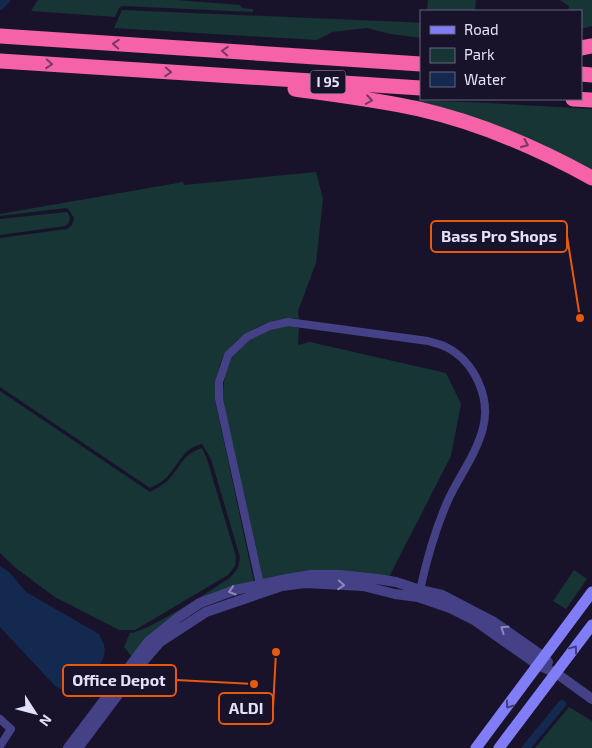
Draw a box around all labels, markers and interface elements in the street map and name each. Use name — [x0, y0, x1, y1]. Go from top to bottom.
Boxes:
legend — [420, 10, 582, 100]
text: Road — [464, 20, 499, 38]
one-way arrow — [111, 38, 119, 49]
one-way arrow — [221, 45, 229, 56]
text: Park — [464, 45, 495, 63]
one-way arrow — [45, 59, 53, 70]
one-way arrow — [164, 67, 172, 78]
road number: I 95 — [310, 70, 346, 94]
text: Water — [464, 70, 506, 88]
one-way arrow — [365, 94, 374, 104]
one-way arrow — [520, 138, 529, 149]
callout: Bass Pro Shops — [431, 221, 567, 252]
text: Bass Pro Shops — [441, 226, 557, 245]
one-way arrow — [338, 579, 346, 590]
one-way arrow — [228, 586, 237, 596]
one-way arrow — [500, 626, 510, 635]
one-way arrow — [568, 645, 577, 655]
callout: Office Depot — [63, 665, 176, 696]
text: Office Depot — [72, 670, 166, 689]
north arrow — [10, 688, 60, 738]
callout: ALDI — [219, 693, 273, 724]
text: ALDI — [229, 698, 263, 717]
one-way arrow — [506, 699, 515, 709]
text: N — [36, 712, 56, 730]

